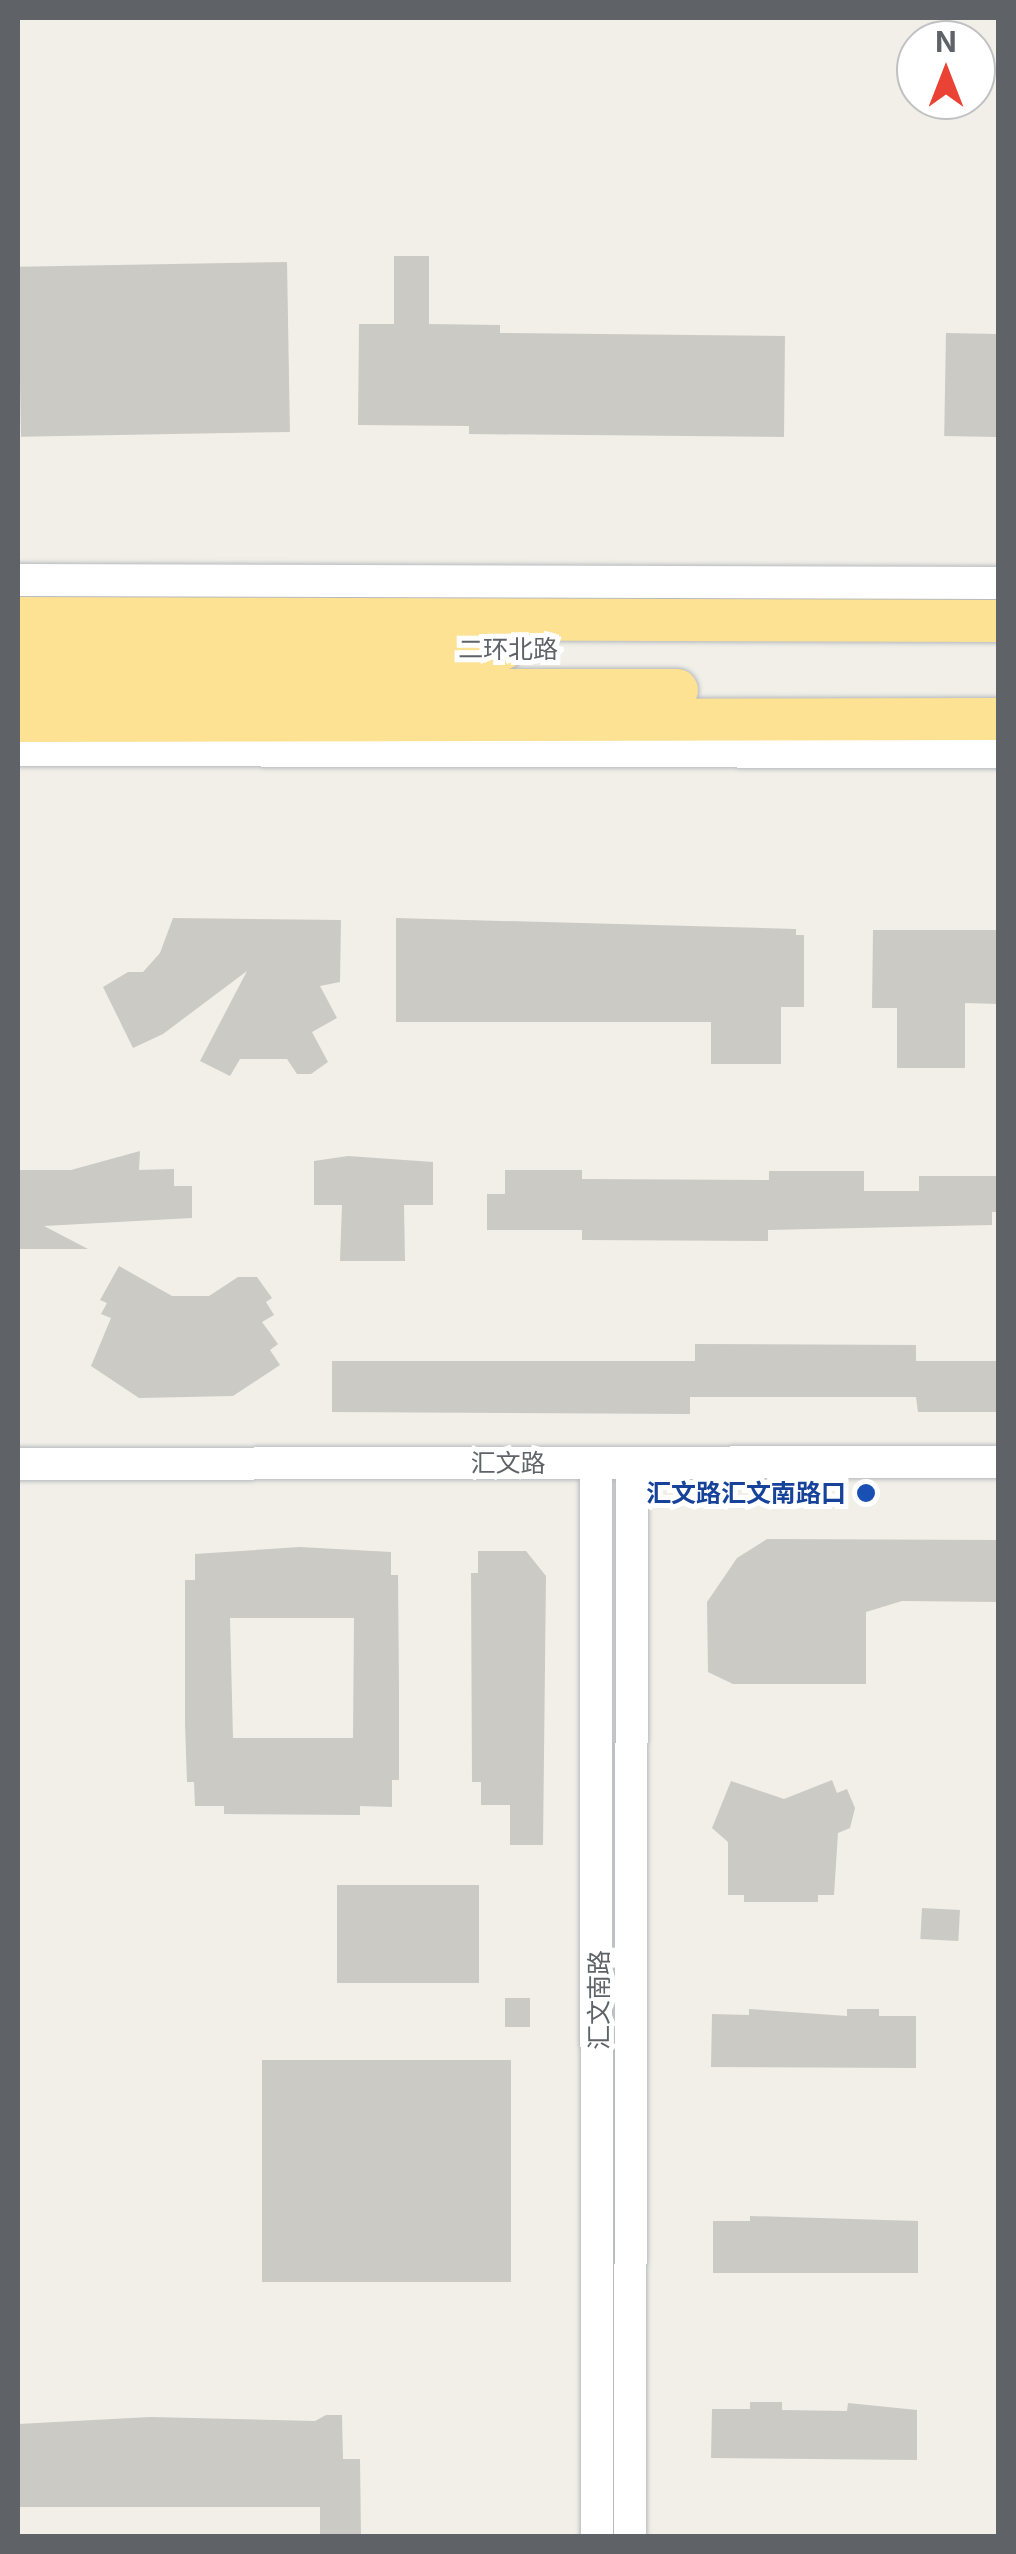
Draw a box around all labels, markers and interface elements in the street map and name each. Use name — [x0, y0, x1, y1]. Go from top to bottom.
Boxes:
north arrow — [896, 20, 996, 120]
text: N — [935, 25, 957, 59]
street label: 二环北路 — [458, 634, 558, 664]
street label: 汇文路 — [471, 1448, 545, 1478]
place label: 汇文路汇文南路口 — [646, 1478, 846, 1508]
marker: 汇文路汇文南路口 — [855, 1482, 877, 1504]
street label: 汇文南路 — [584, 1950, 614, 2050]

